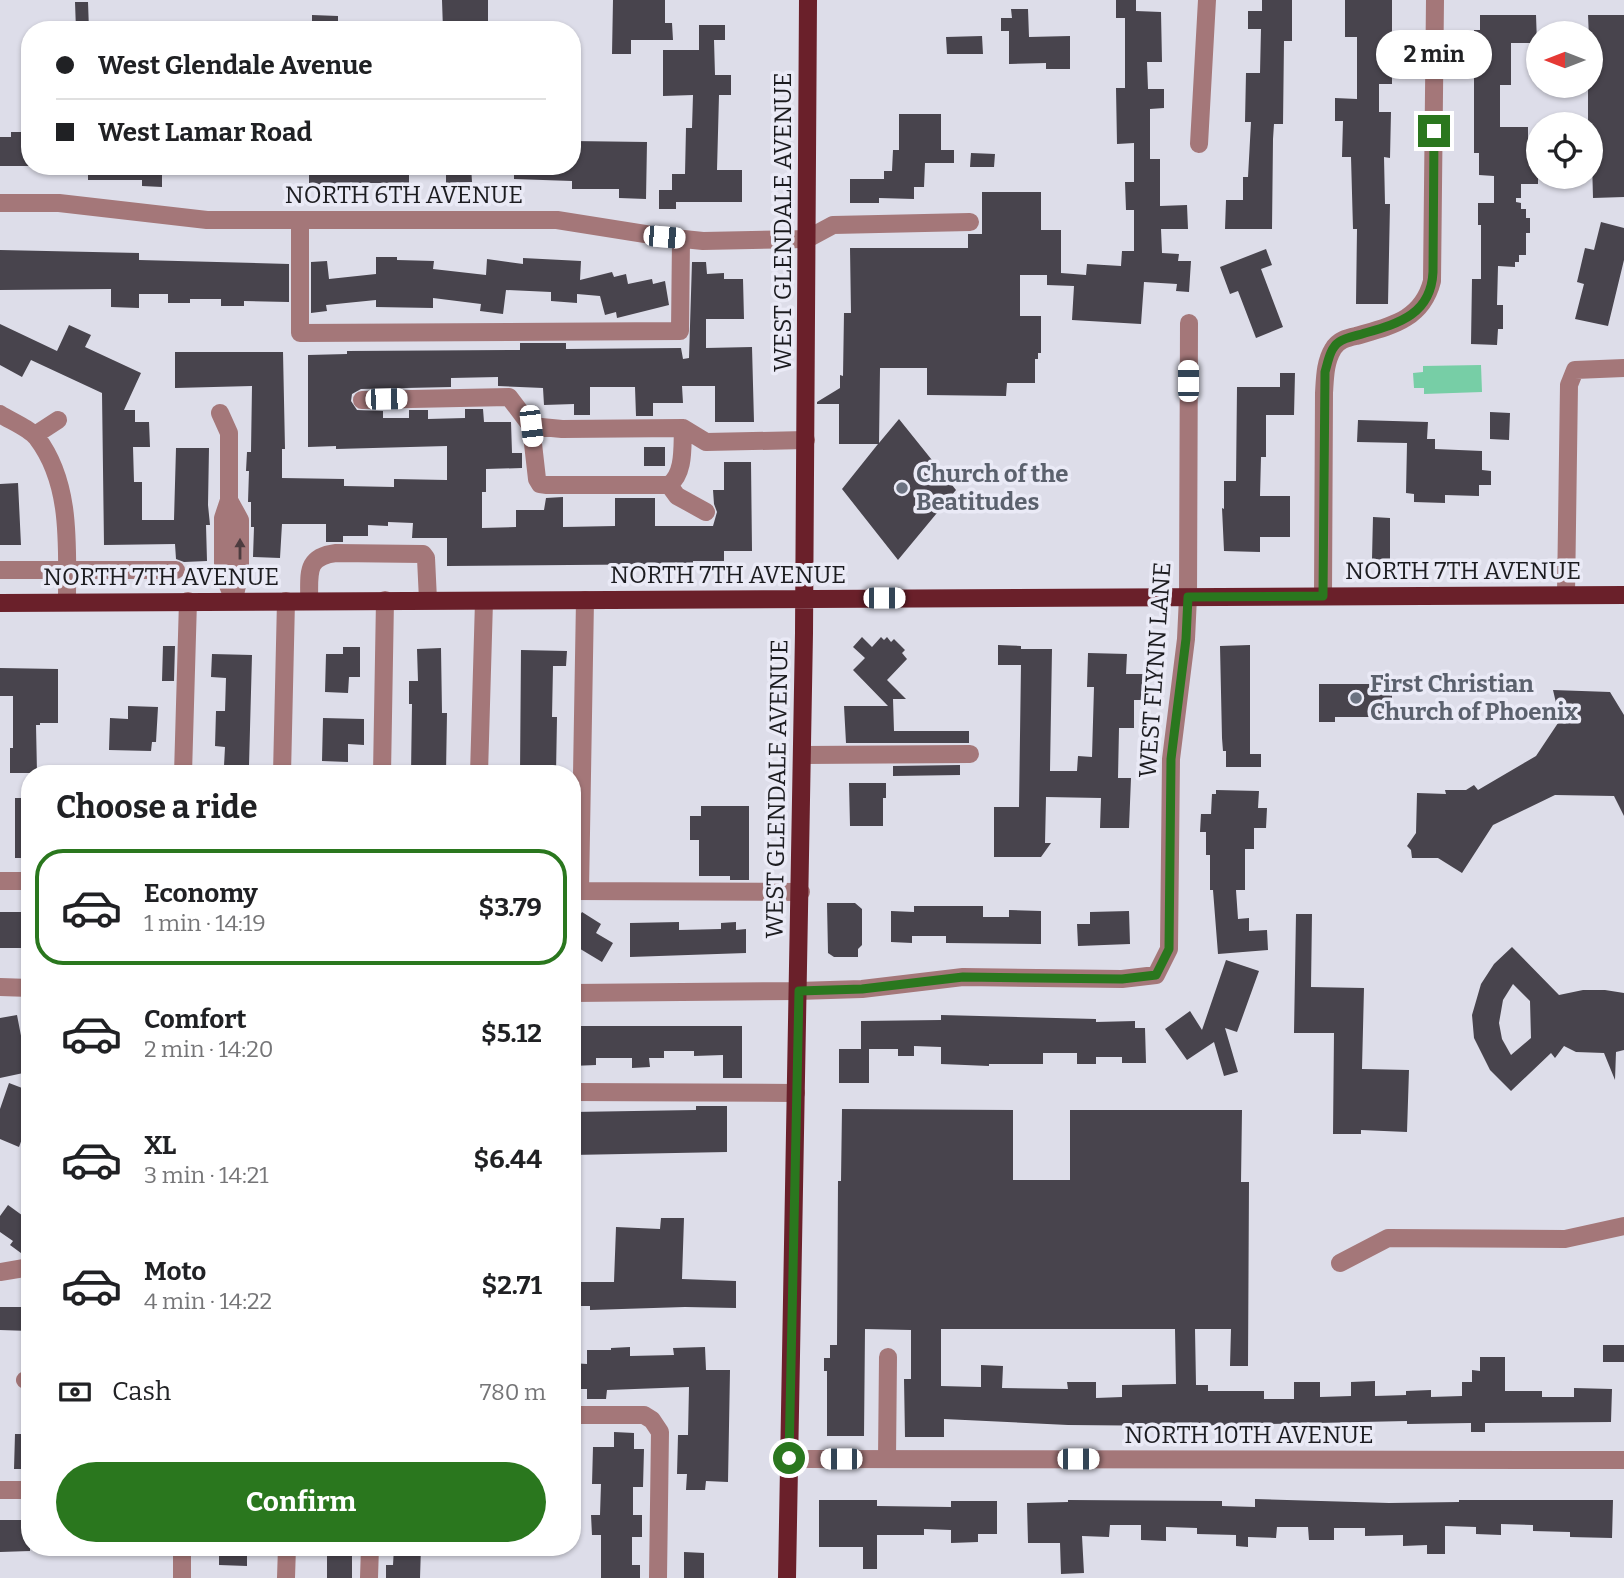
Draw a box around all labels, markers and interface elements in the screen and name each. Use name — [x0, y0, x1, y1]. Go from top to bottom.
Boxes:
north arrow — [1526, 21, 1603, 98]
map controls — [1526, 21, 1603, 189]
callout: 2 min — [1376, 30, 1492, 78]
text: 2 min — [1403, 40, 1465, 68]
text: West Glendale Avenue — [98, 50, 373, 81]
street label: WEST GLENDALE AVENUE — [769, 72, 797, 372]
button: locate — [1526, 112, 1603, 189]
route end — [1418, 115, 1450, 147]
text: West Lamar Road — [98, 117, 312, 148]
street label: NORTH 6TH AVENUE — [285, 181, 523, 209]
car — [643, 225, 686, 249]
car — [1178, 360, 1199, 402]
car — [365, 388, 408, 410]
car — [519, 404, 544, 448]
place label: Church of the Beatitudes — [916, 460, 1069, 516]
marker: Church of the Beatitudes — [894, 480, 910, 496]
one-way arrow — [234, 538, 246, 560]
street label: NORTH 7TH AVENUE — [1345, 557, 1581, 585]
street label: NORTH 7TH AVENUE — [610, 561, 846, 589]
street label: WEST FLYNN LANE — [1133, 561, 1177, 779]
street label: NORTH 7TH AVENUE — [43, 563, 279, 591]
car — [864, 588, 906, 609]
street label: WEST GLENDALE AVENUE — [760, 639, 794, 939]
place label: First Christian Church of Phoenix — [1370, 670, 1578, 726]
marker: First Christian Church of Phoenix — [1348, 690, 1364, 706]
text: Choose a ride — [56, 788, 257, 826]
icon: car — [60, 876, 123, 939]
text: Economy — [144, 878, 258, 909]
text: $3.79 — [479, 892, 542, 923]
text: 1 min · 14:19 — [144, 909, 266, 937]
icon: car — [60, 1002, 123, 1065]
text: Comfort — [144, 1004, 247, 1035]
text: $5.12 — [481, 1018, 542, 1049]
text: 2 min · 14:20 — [144, 1035, 273, 1063]
icon: car — [60, 1128, 123, 1191]
text: XL — [144, 1130, 176, 1161]
text: $6.44 — [473, 1144, 542, 1175]
text: 3 min · 14:21 — [144, 1161, 269, 1189]
icon: car — [60, 1254, 123, 1317]
text: Moto — [144, 1256, 206, 1287]
text: $2.71 — [481, 1270, 542, 1301]
text: 4 min · 14:22 — [144, 1287, 272, 1315]
icon: cash — [56, 1373, 94, 1411]
text: Cash — [112, 1376, 171, 1407]
text: 780 m — [480, 1378, 546, 1406]
street label: NORTH 10TH AVENUE — [1124, 1421, 1374, 1449]
route start — [773, 1442, 805, 1474]
car — [821, 1449, 863, 1470]
car — [1058, 1449, 1100, 1470]
button: Confirm — [56, 1462, 546, 1542]

